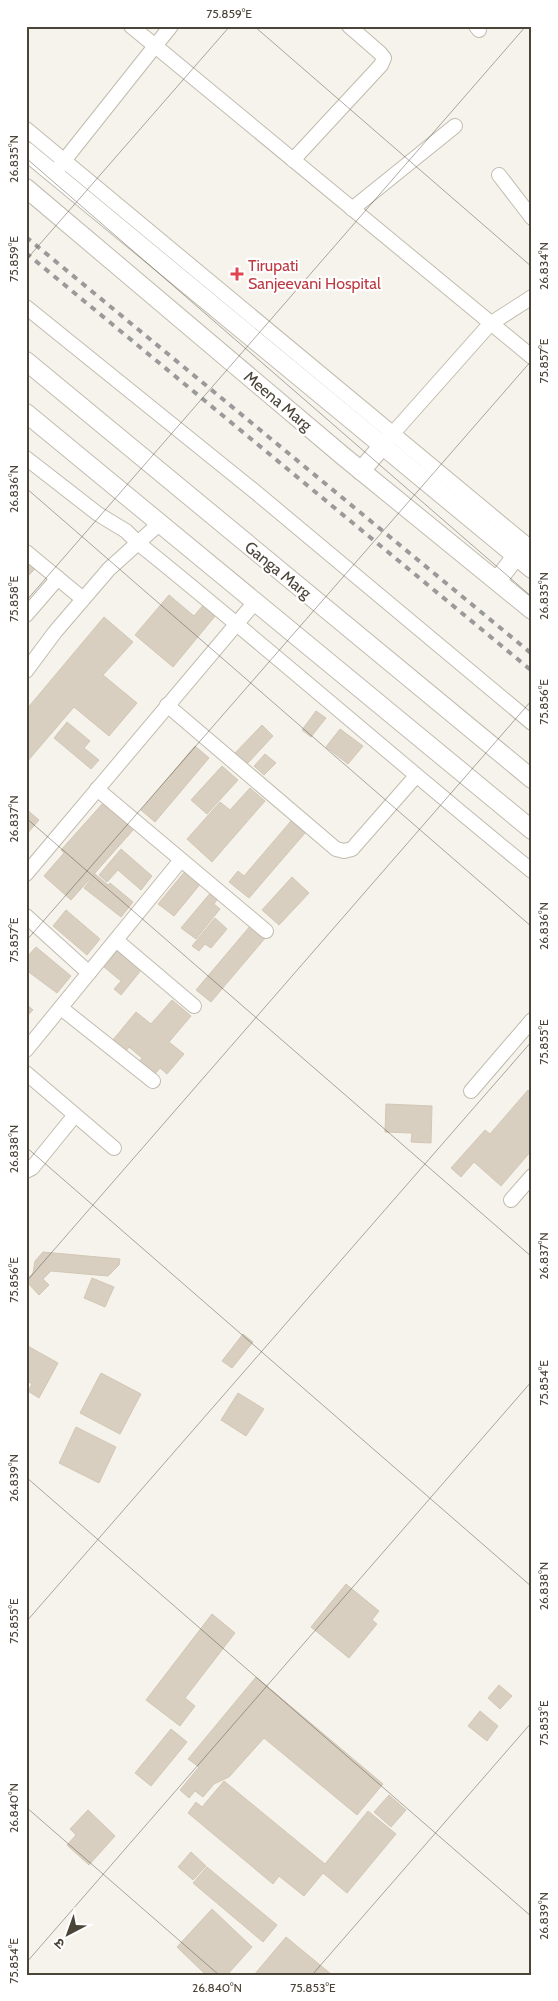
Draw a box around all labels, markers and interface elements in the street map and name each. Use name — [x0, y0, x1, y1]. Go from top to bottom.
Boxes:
text: 75.859°E — [206, 6, 252, 21]
text: 26.835°N — [6, 135, 21, 183]
text: 75.859°E — [6, 236, 21, 282]
text: 26.834°N — [536, 242, 551, 290]
place label: Tirupati Sanjeevani Hospital — [248, 256, 381, 293]
marker: Tirupati Sanjeevani Hospital — [230, 267, 244, 281]
text: 75.857°E — [536, 338, 551, 383]
street label: Meena Marg — [240, 367, 317, 436]
text: 26.836°N — [6, 465, 21, 513]
street label: Ganga Marg — [241, 537, 316, 603]
text: 26.835°N — [536, 572, 551, 620]
text: 75.858°E — [6, 576, 21, 622]
text: 75.856°E — [536, 679, 551, 725]
text: 26.837°N — [6, 795, 21, 843]
text: 26.836°N — [536, 902, 551, 950]
text: 75.857°E — [6, 917, 21, 962]
text: 75.855°E — [536, 1019, 551, 1065]
text: 26.838°N — [6, 1125, 21, 1173]
text: 26.837°N — [536, 1232, 551, 1280]
text: 75.856°E — [6, 1257, 21, 1303]
text: 75.854°E — [536, 1360, 551, 1406]
text: 26.839°N — [6, 1454, 21, 1502]
text: 26.838°N — [536, 1562, 551, 1610]
text: 75.855°E — [6, 1598, 21, 1644]
text: 75.853°E — [536, 1700, 551, 1746]
text: 26.840°N — [6, 1783, 21, 1833]
text: 26.839°N — [536, 1892, 551, 1940]
north arrow — [42, 1908, 92, 1958]
text: उ — [50, 1934, 68, 1953]
text: 75.854°E — [6, 1938, 21, 1984]
text: 26.840°N — [192, 1980, 242, 1995]
text: 75.853°E — [290, 1980, 336, 1995]

